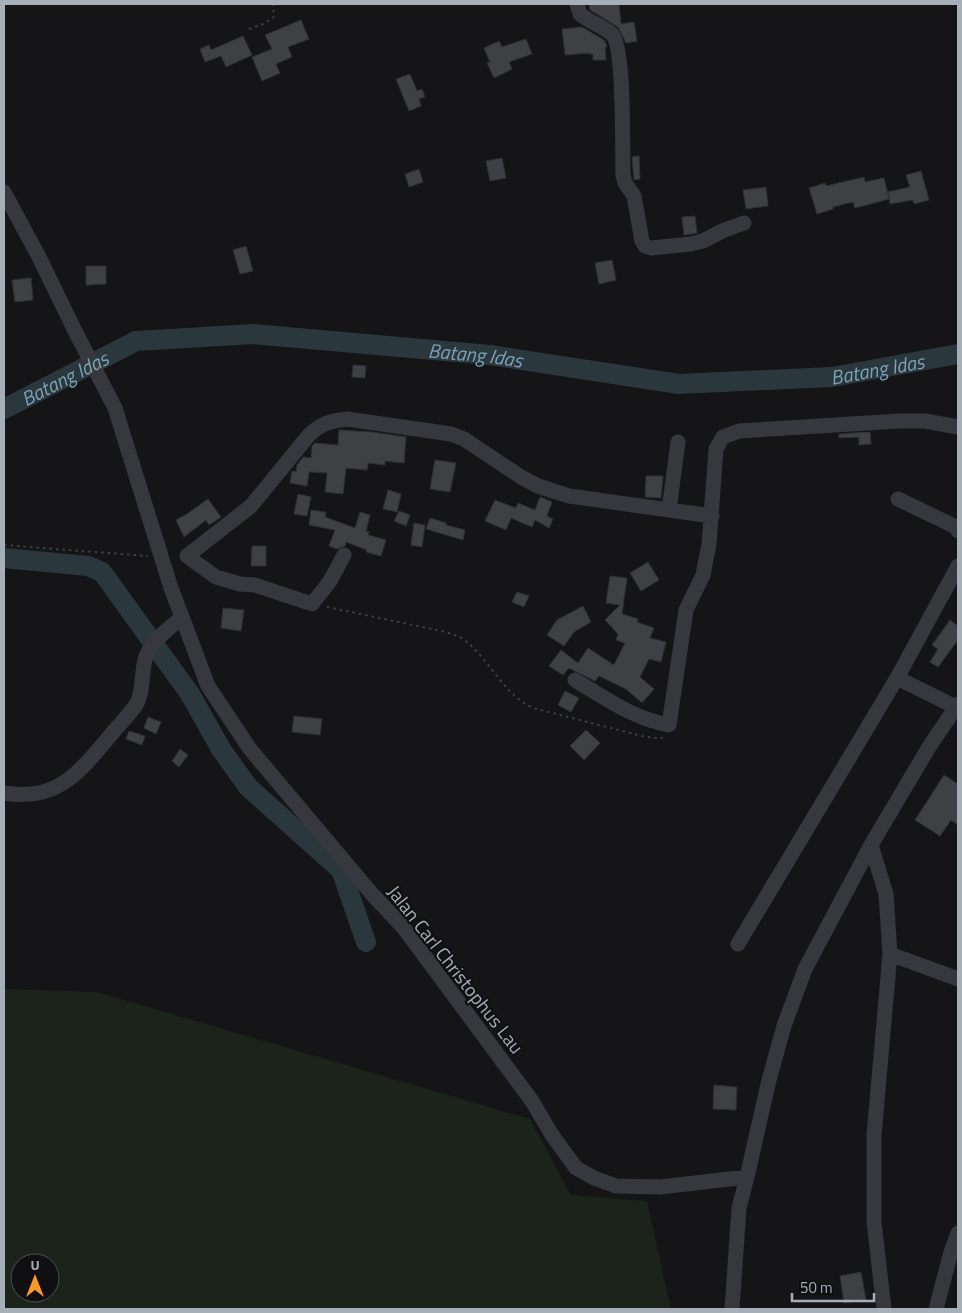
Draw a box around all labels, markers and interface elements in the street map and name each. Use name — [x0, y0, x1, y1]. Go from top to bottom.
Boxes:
water label: Batang Idas — [427, 334, 526, 376]
water label: Batang Idas — [15, 342, 115, 413]
water label: Batang Idas — [828, 345, 928, 392]
street label: Jalan Carl Christophus Lau — [381, 878, 531, 1060]
north arrow — [10, 1253, 60, 1303]
text: U — [30, 1254, 40, 1275]
scale bar — [792, 1270, 874, 1302]
text: 50 m — [800, 1276, 833, 1299]

